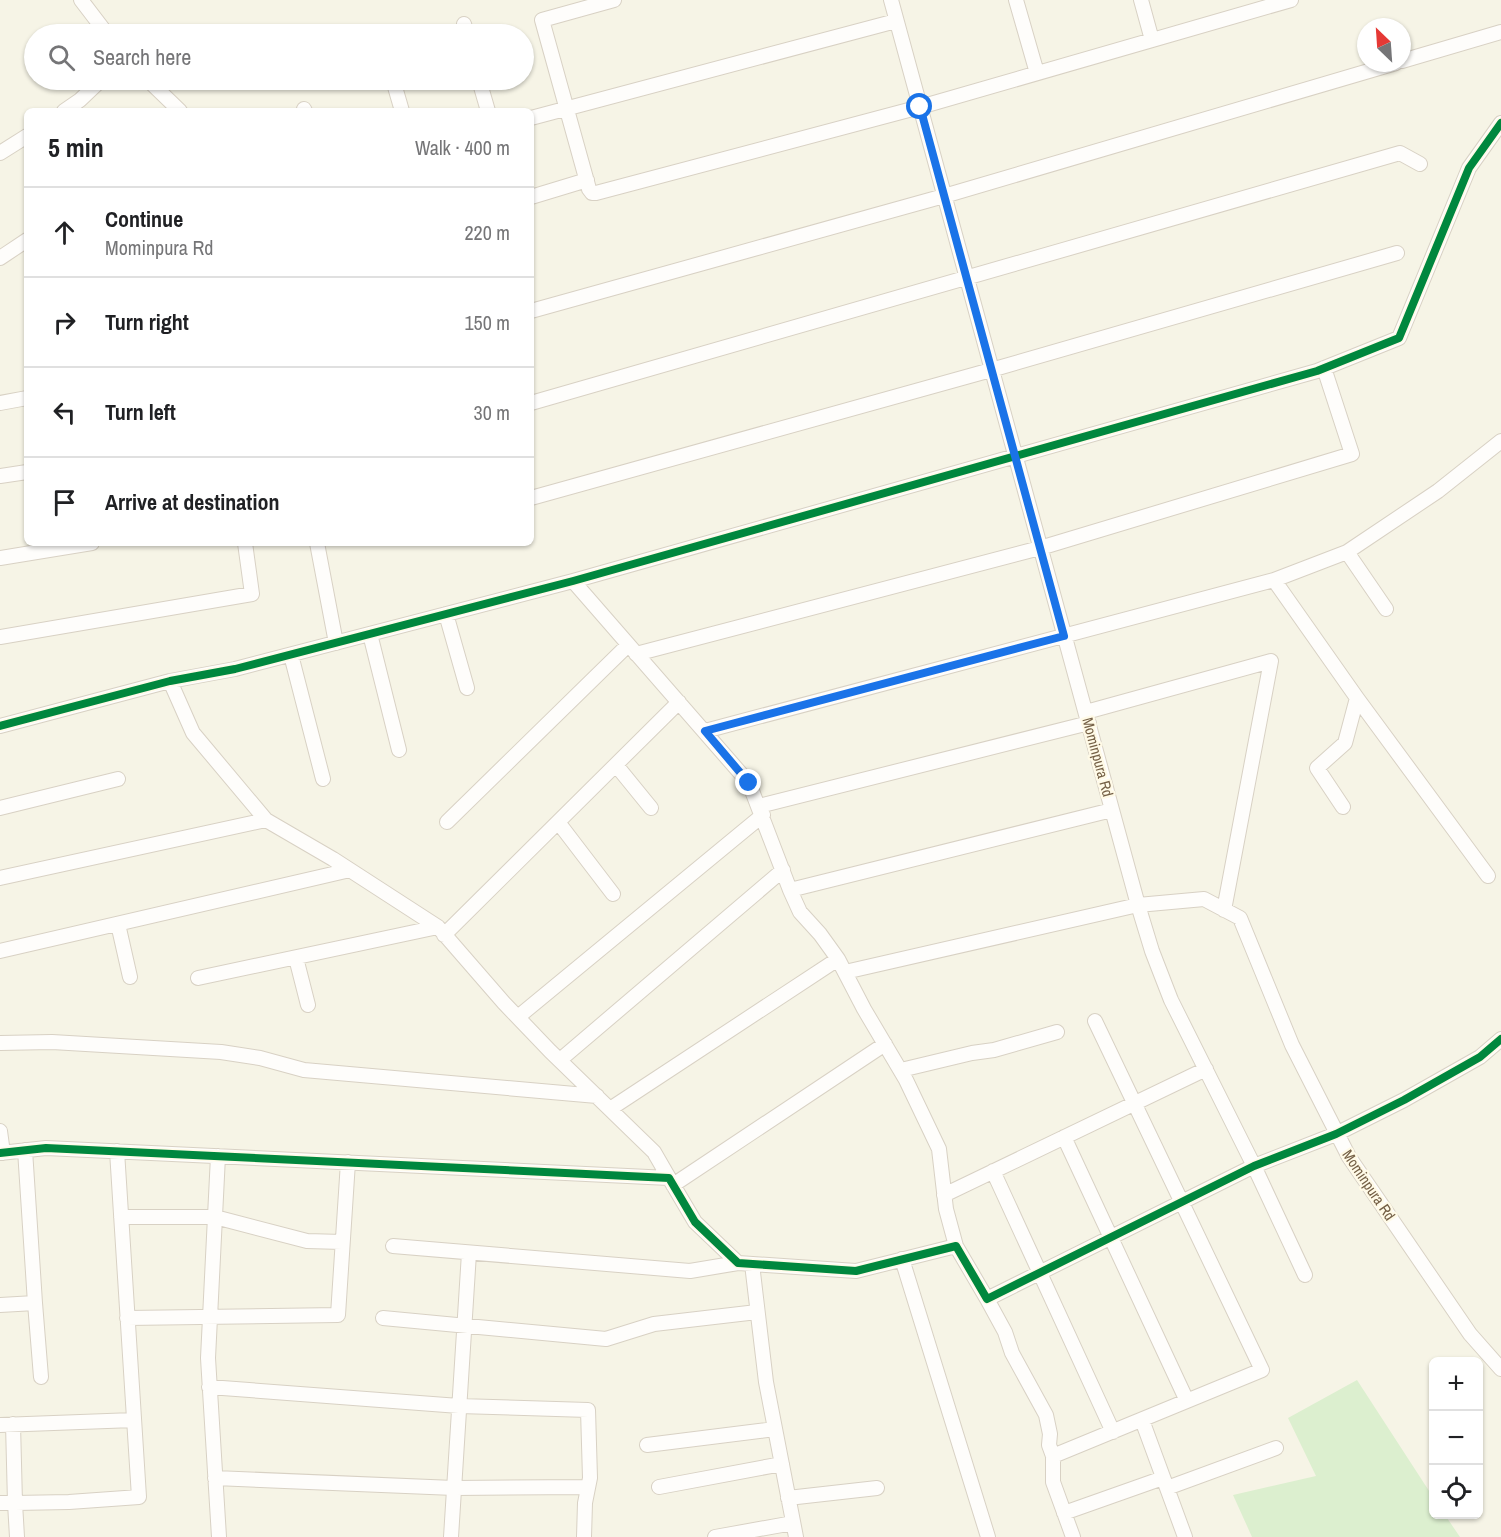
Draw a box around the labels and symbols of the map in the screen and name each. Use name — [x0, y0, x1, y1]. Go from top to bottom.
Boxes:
north arrow — [1357, 18, 1411, 72]
route start — [906, 93, 932, 119]
street label: Mominpura Rd — [1077, 715, 1119, 799]
route end — [735, 769, 761, 795]
street label: Mominpura Rd — [1338, 1145, 1400, 1225]

